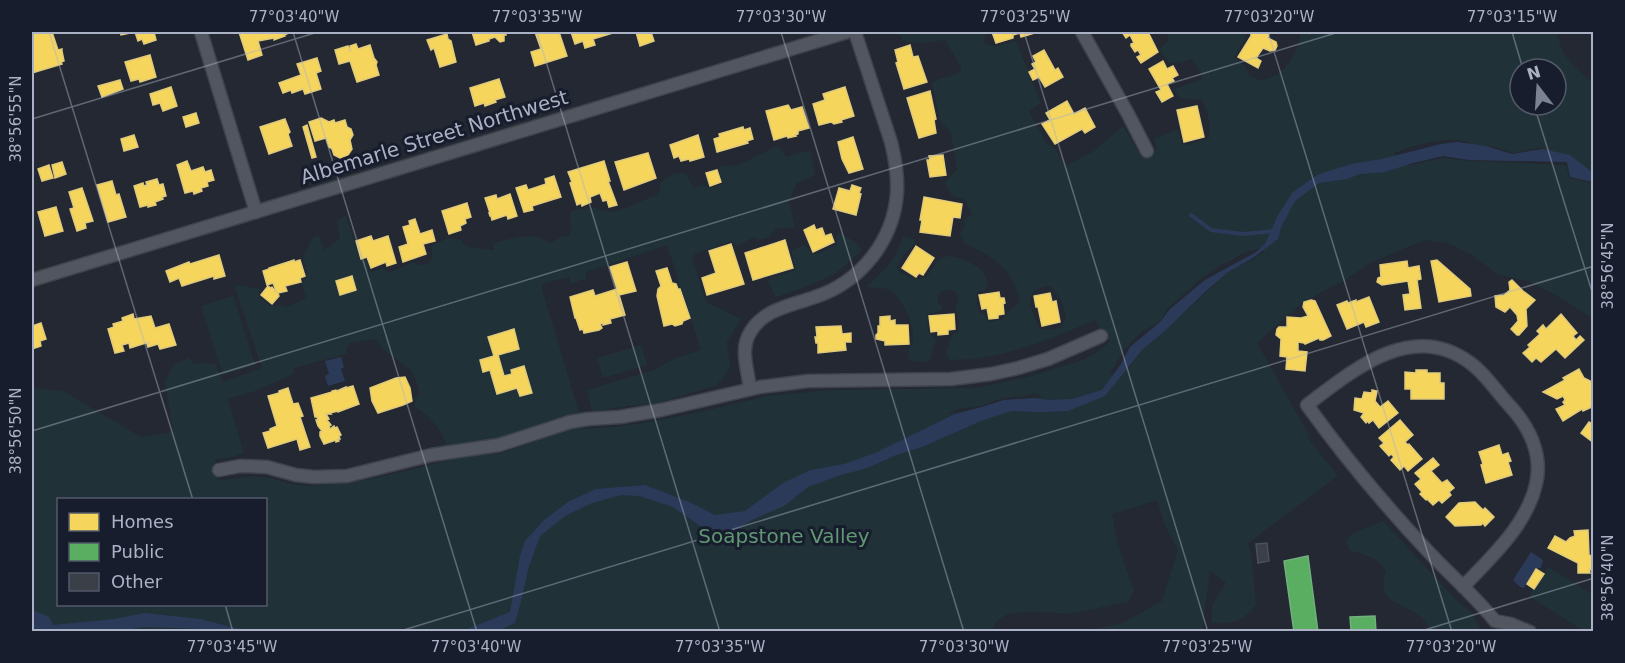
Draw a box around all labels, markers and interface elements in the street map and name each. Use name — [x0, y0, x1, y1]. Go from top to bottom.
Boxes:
text: 77°03'40"W — [249, 8, 339, 26]
text: 77°03'35"W — [492, 8, 582, 26]
text: 77°03'30"W — [736, 8, 826, 26]
text: 77°03'25"W — [980, 8, 1070, 26]
text: 77°03'20"W — [1224, 8, 1314, 26]
text: 77°03'15"W — [1467, 8, 1557, 26]
north arrow — [1508, 57, 1568, 117]
text: N — [1525, 62, 1543, 84]
text: 38°56'55"N — [7, 75, 25, 163]
street label: Albemarle Street Northwest — [297, 85, 571, 189]
text: 38°56'45"N — [1599, 222, 1617, 310]
text: 38°56'50"N — [7, 387, 25, 475]
legend — [57, 498, 267, 606]
text: Homes — [111, 511, 174, 532]
park label: Soapstone Valley — [698, 524, 870, 548]
text: 38°56'40"N — [1599, 534, 1617, 622]
text: Public — [111, 541, 164, 562]
text: Other — [111, 571, 163, 592]
text: 77°03'45"W — [187, 638, 277, 656]
text: 77°03'40"W — [431, 638, 521, 656]
text: 77°03'35"W — [675, 638, 765, 656]
text: 77°03'30"W — [919, 638, 1009, 656]
text: 77°03'25"W — [1162, 638, 1252, 656]
text: 77°03'20"W — [1406, 638, 1496, 656]

